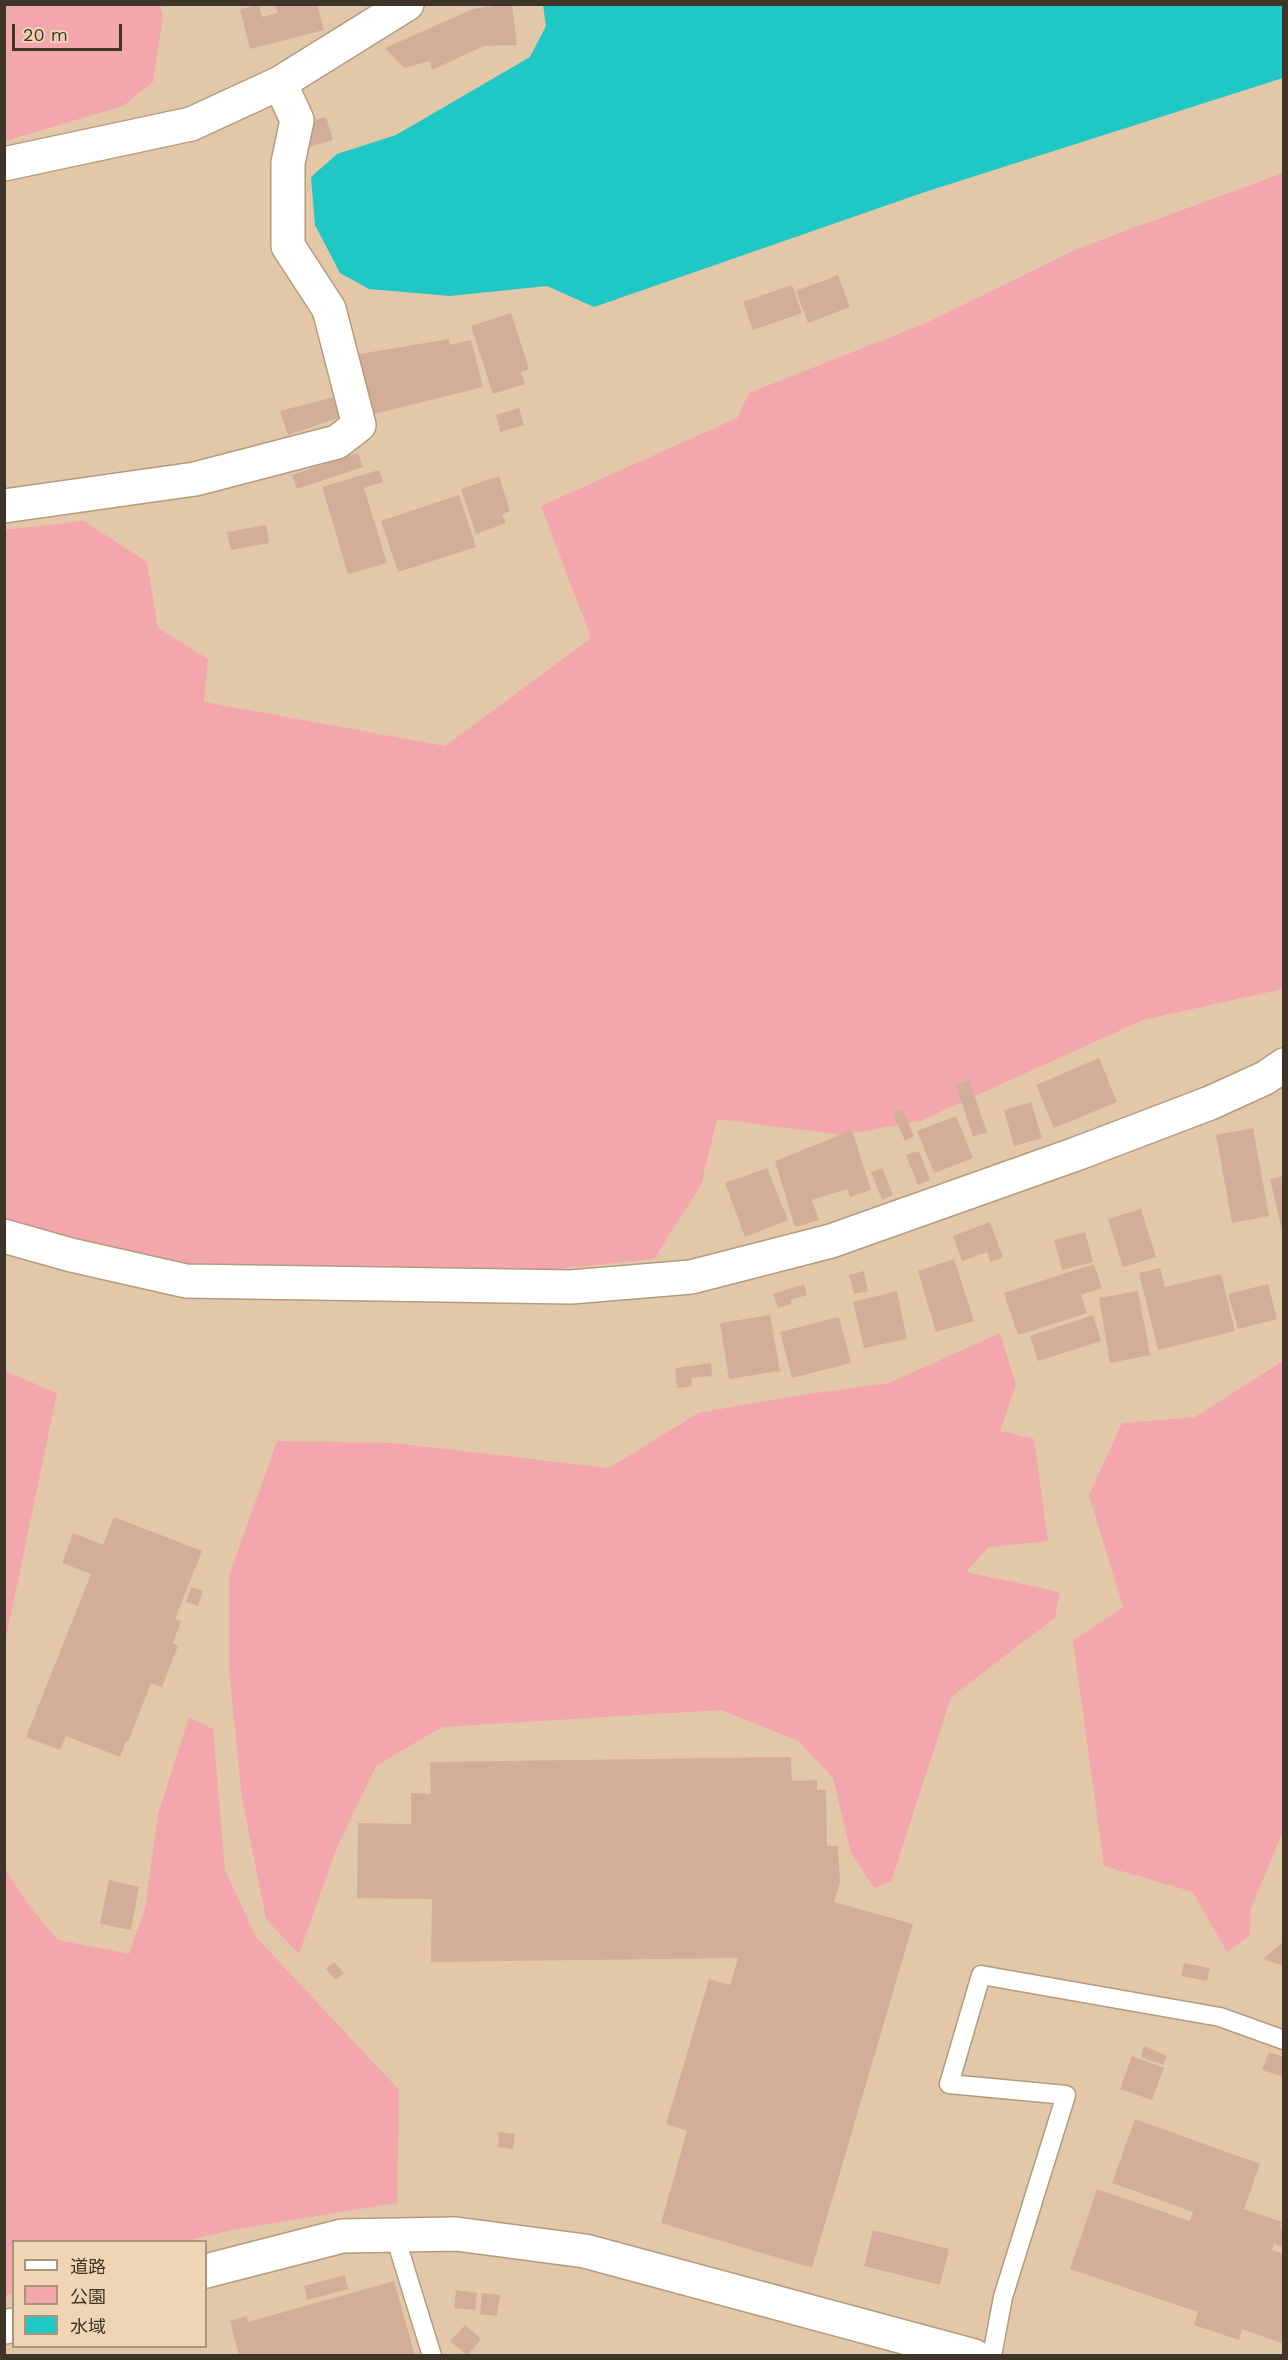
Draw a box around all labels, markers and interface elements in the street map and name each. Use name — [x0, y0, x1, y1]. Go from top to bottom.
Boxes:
scale bar — [15, 12, 124, 50]
text: 20 m — [23, 24, 68, 45]
legend — [12, 2240, 207, 2348]
text: 道路 — [70, 2256, 106, 2277]
text: 公園 — [70, 2286, 106, 2307]
text: 水域 — [70, 2316, 106, 2337]

